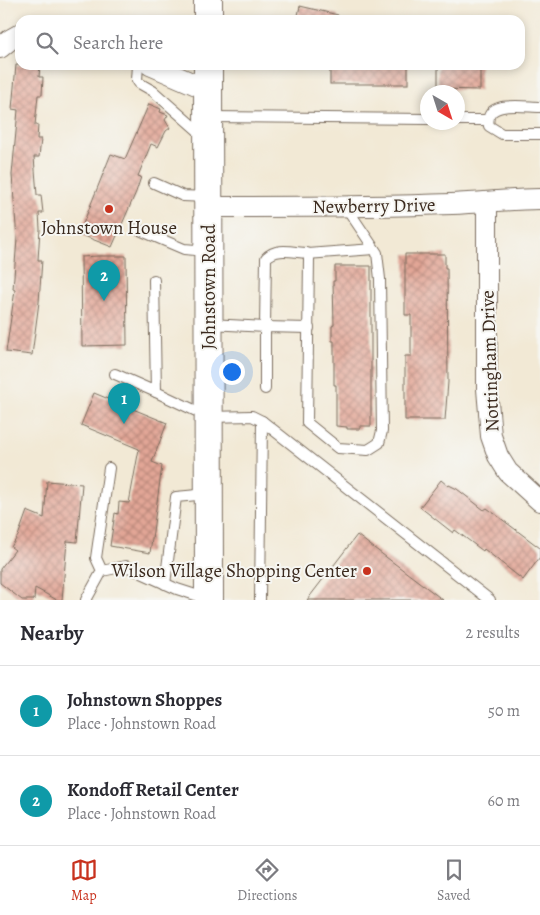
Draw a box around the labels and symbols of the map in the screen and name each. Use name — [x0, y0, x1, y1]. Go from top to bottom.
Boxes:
north arrow — [420, 85, 465, 130]
street label: Newberry Drive — [312, 192, 436, 220]
marker: Johnstown House — [103, 203, 115, 215]
place label: Johnstown House — [41, 215, 177, 241]
street label: Johnstown Road — [196, 223, 222, 350]
pin: 2 — [88, 260, 120, 301]
street label: Nottingham Drive — [475, 290, 505, 432]
your location — [219, 359, 245, 385]
pin: 1 — [108, 383, 140, 424]
place label: Wilson Village Shopping Center — [111, 558, 357, 584]
marker: Wilson Village Shopping Center — [361, 565, 373, 577]

